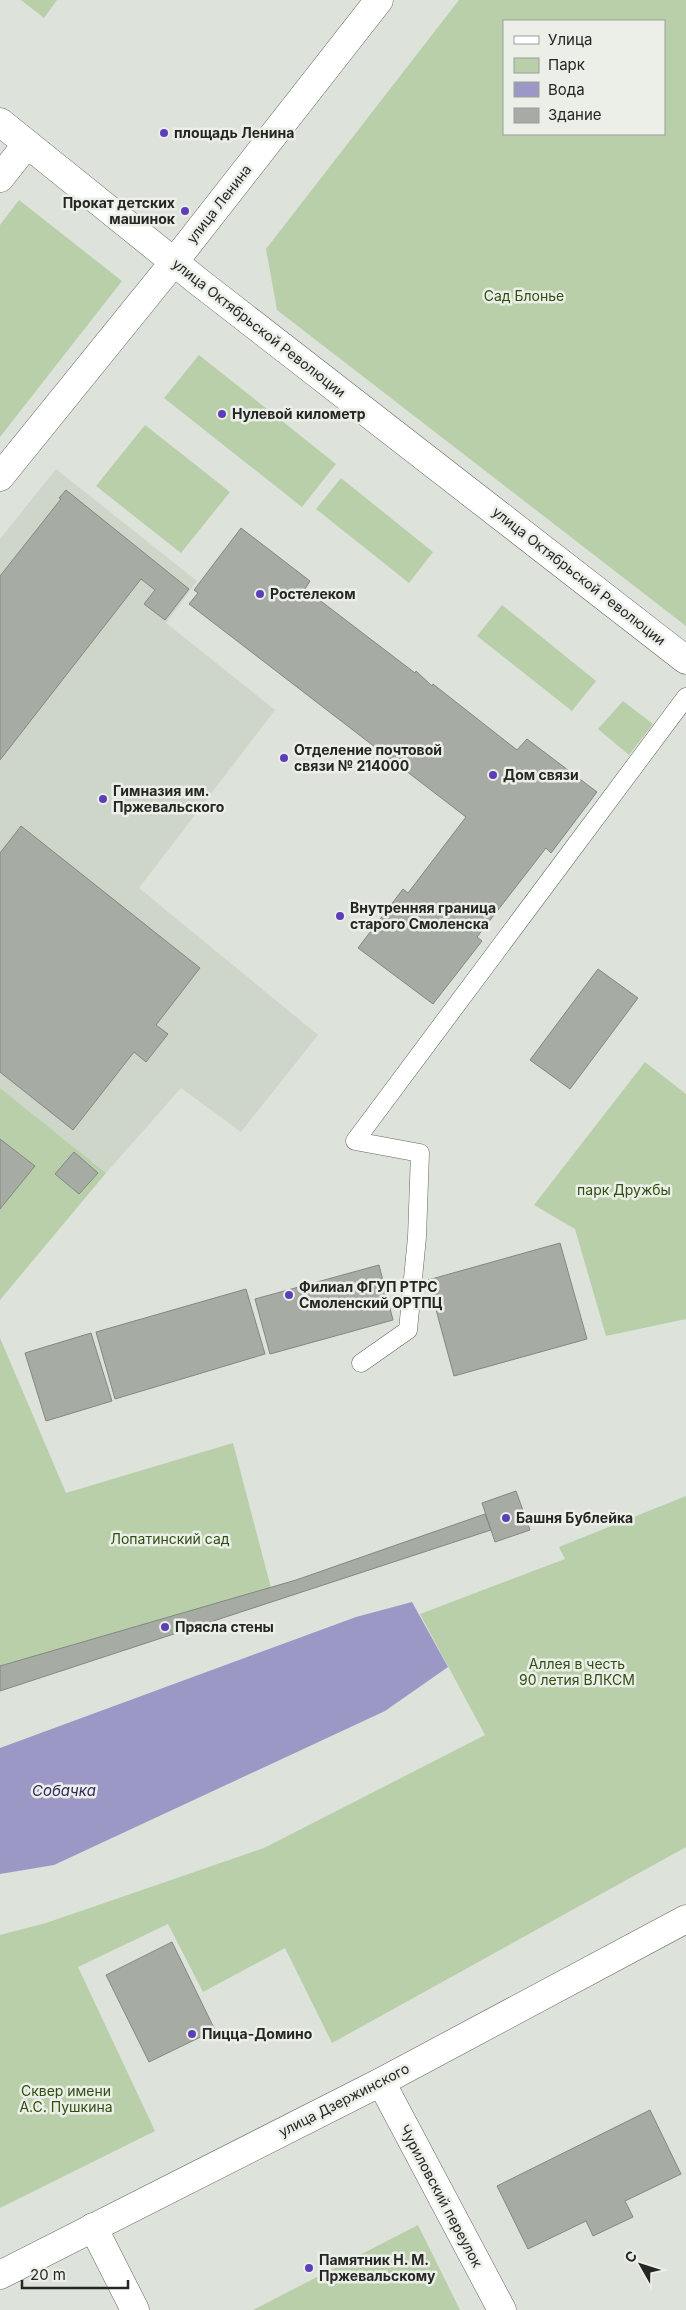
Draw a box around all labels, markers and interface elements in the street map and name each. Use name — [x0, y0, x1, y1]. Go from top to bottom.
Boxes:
legend — [503, 20, 666, 135]
text: Улица — [548, 30, 592, 49]
text: Парк — [548, 55, 585, 74]
text: Вода — [548, 80, 585, 99]
text: Здание — [548, 105, 602, 124]
place label: площадь Ленина — [174, 124, 294, 141]
marker: площадь Ленина — [158, 127, 170, 139]
street label: улица Ленина — [183, 161, 255, 246]
place label: Прокат детских машинок — [63, 194, 176, 227]
marker: Прокат детских машинок — [179, 205, 191, 217]
street label: улица Октябрьской Революции — [169, 255, 349, 400]
park label: Сад Блонье — [484, 287, 564, 304]
place label: Нулевой километр — [232, 405, 366, 422]
marker: Нулевой километр — [216, 408, 228, 420]
street label: улица Октябрьской Революции — [489, 503, 669, 648]
place label: Ростелеком — [270, 585, 356, 602]
marker: Ростелеком — [254, 588, 266, 600]
place label: Отделение почтовой связи № 214000 — [294, 741, 442, 774]
marker: Отделение почтовой связи № 214000 — [278, 752, 290, 764]
place label: Дом связи — [503, 766, 579, 783]
marker: Дом связи — [487, 769, 499, 781]
place label: Гимназия им. Пржевальского — [113, 782, 225, 815]
marker: Гимназия им. Пржевальского — [97, 793, 109, 805]
place label: Внутренняя граница старого Смоленска — [350, 899, 496, 932]
marker: Внутренняя граница старого Смоленска — [334, 910, 346, 922]
park label: парк Дружбы — [577, 1181, 671, 1198]
place label: Филиал ФГУП РТРС Смоленский ОРТПЦ — [299, 1278, 443, 1311]
marker: Филиал ФГУП РТРС Смоленский ОРТПЦ — [283, 1289, 295, 1301]
place label: Башня Бублейка — [516, 1509, 633, 1526]
marker: Башня Бублейка — [500, 1512, 512, 1524]
park label: Лопатинский сад — [110, 1530, 230, 1547]
place label: Прясла стены — [175, 1618, 274, 1635]
marker: Прясла стены — [159, 1621, 171, 1633]
park label: Аллея в честь 90 летия ВЛКСМ — [519, 1655, 635, 1688]
water label: Собачка — [32, 1781, 96, 1800]
place label: Пицца-Домино — [202, 2025, 313, 2042]
marker: Пицца-Домино — [186, 2028, 198, 2040]
street label: улица Дзержинского — [276, 2059, 412, 2140]
park label: Cквер имени А.С. Пушкина — [19, 2082, 113, 2115]
street label: Чуриловский переулок — [397, 2122, 486, 2270]
north arrow — [616, 2240, 666, 2290]
text: С — [621, 2247, 640, 2266]
place label: Памятник Н. М. Пржевальскому — [319, 2251, 436, 2284]
scale bar — [22, 2258, 129, 2290]
marker: Памятник Н. М. Пржевальскому — [303, 2262, 315, 2274]
text: 20 m — [30, 2265, 66, 2284]

